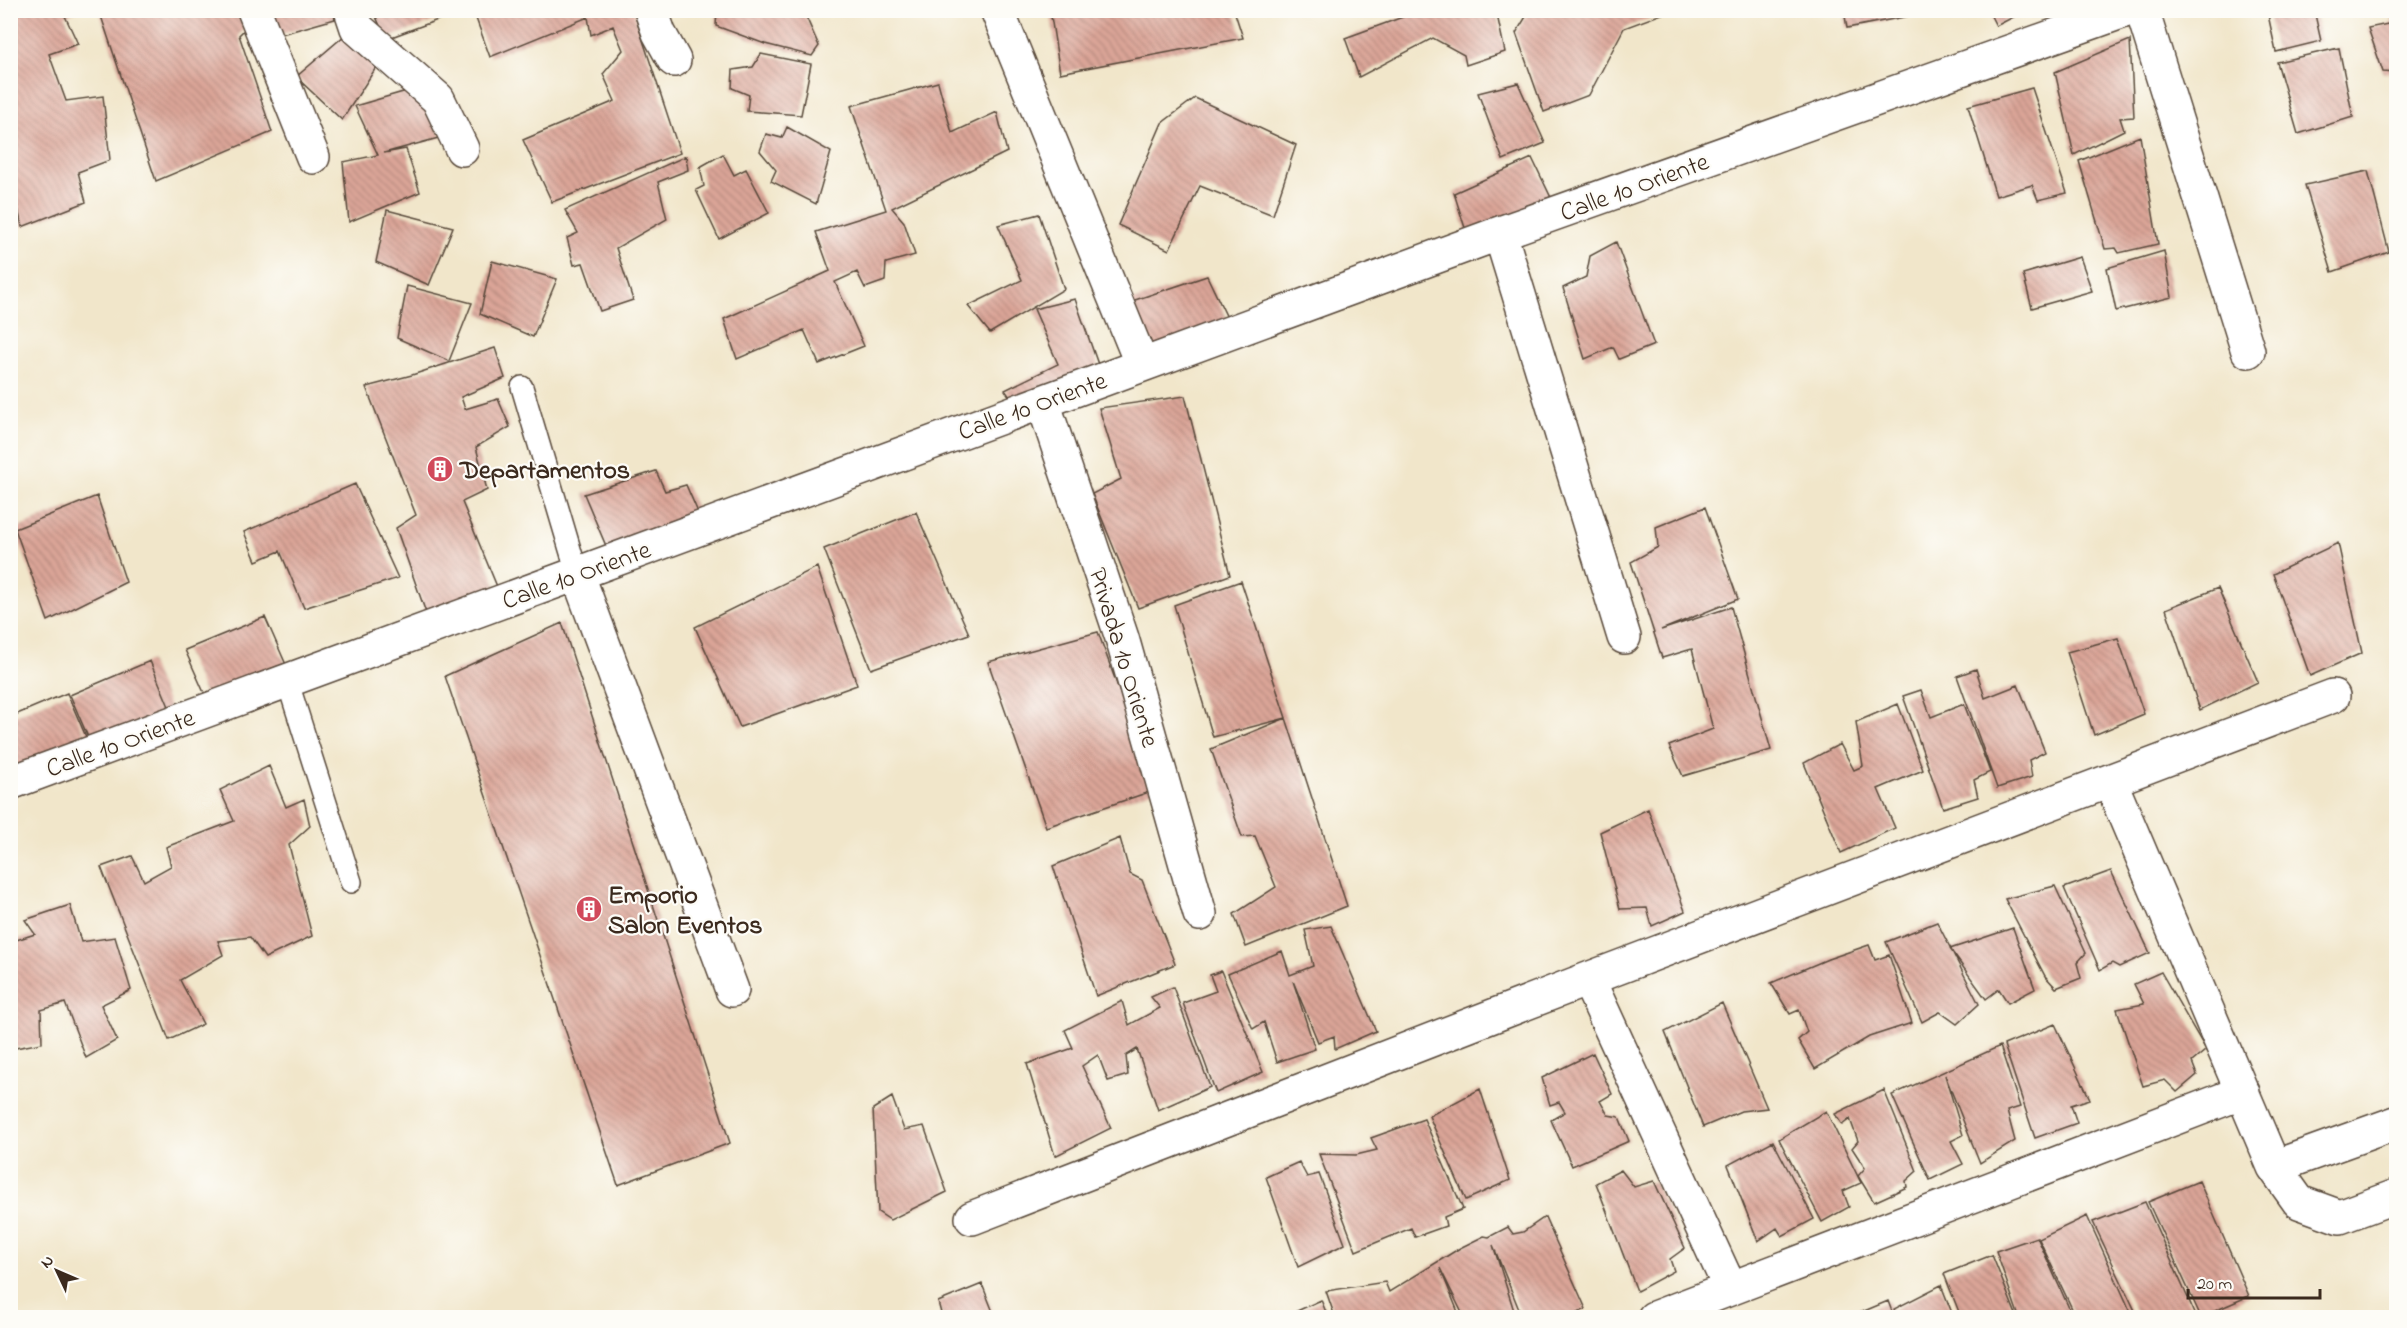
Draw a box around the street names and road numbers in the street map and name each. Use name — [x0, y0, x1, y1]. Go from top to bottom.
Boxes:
street label: Calle 10 Oriente — [1555, 144, 1715, 233]
street label: Calle 10 Oriente — [953, 363, 1113, 452]
street label: Calle 10 Oriente — [497, 532, 657, 621]
street label: Privada 10 Oriente — [1077, 563, 1168, 753]
street label: Calle 10 Oriente — [41, 700, 201, 789]

